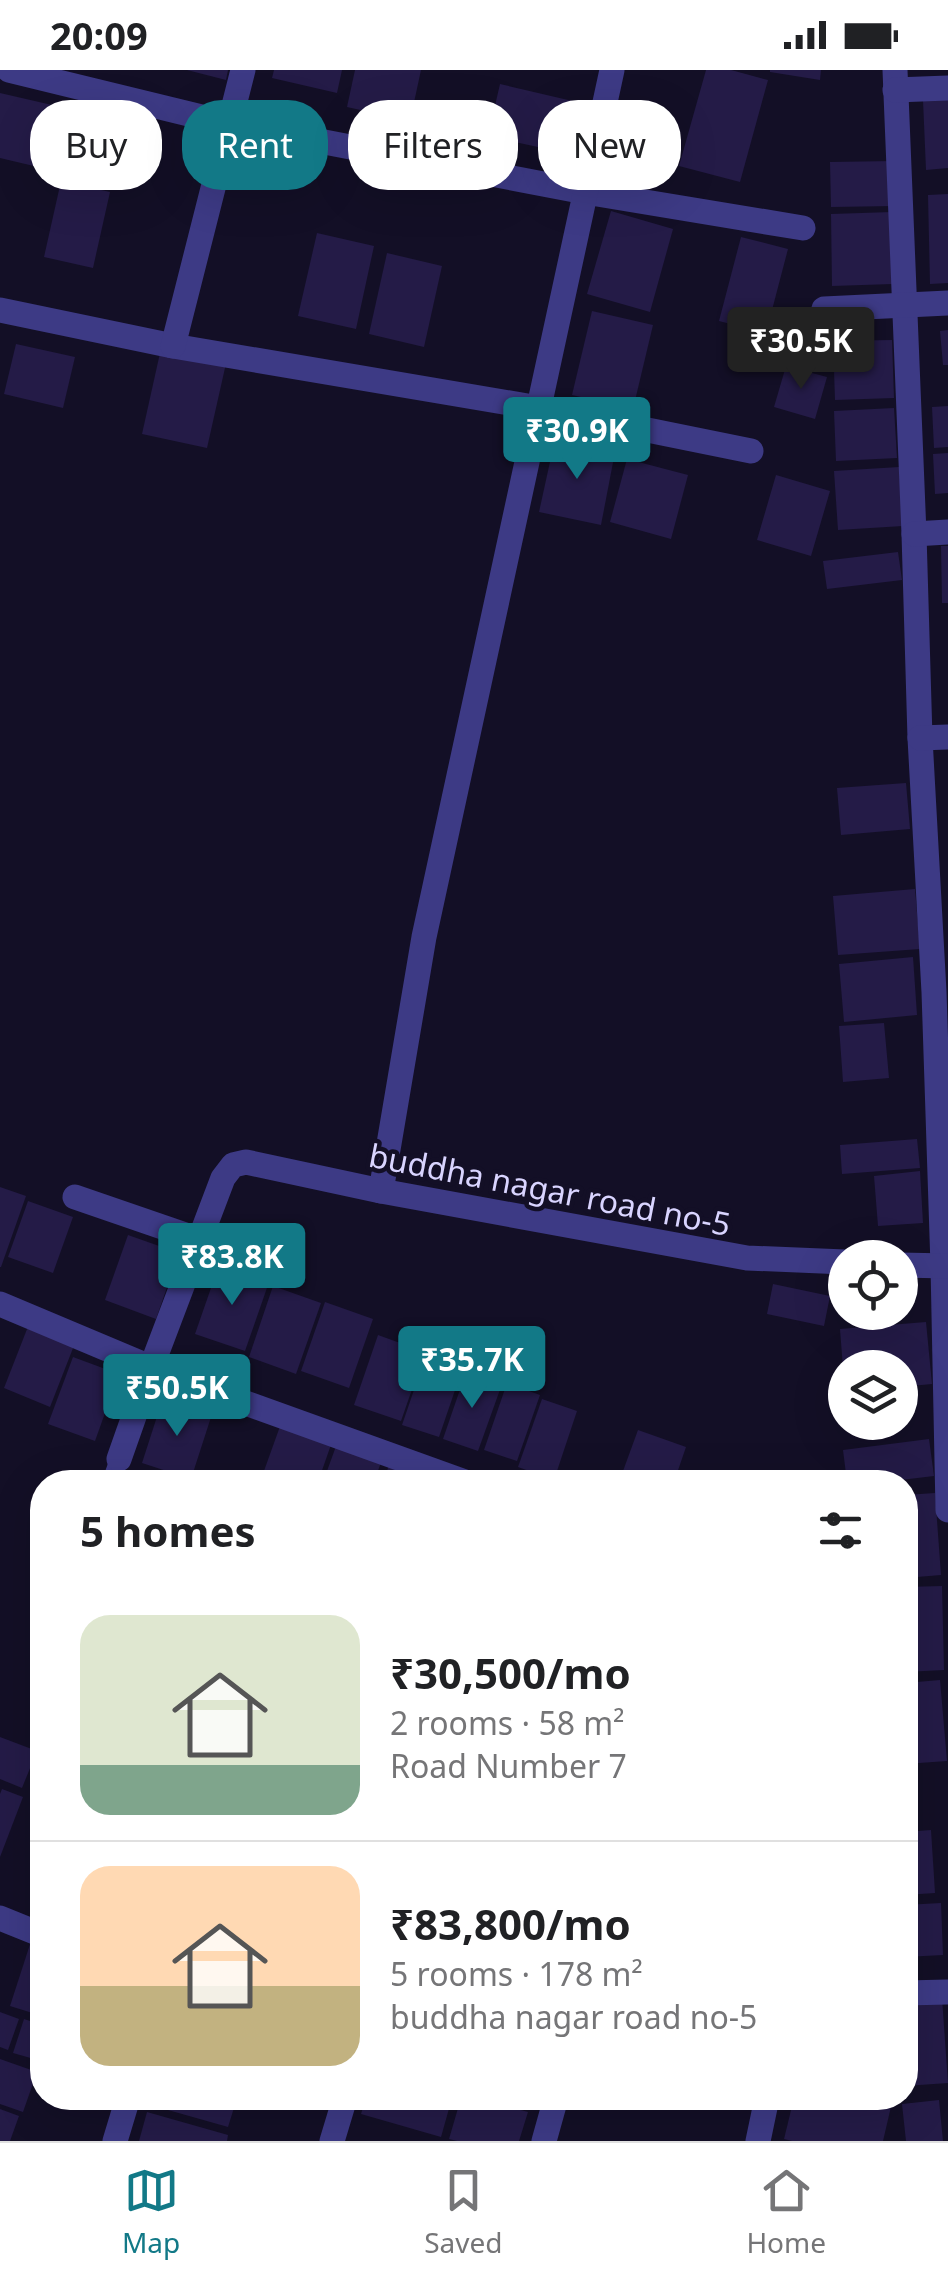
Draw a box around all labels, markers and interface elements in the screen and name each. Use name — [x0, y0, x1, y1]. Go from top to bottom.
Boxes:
text: 20:09 — [50, 9, 148, 61]
chip: Buy — [30, 100, 162, 190]
chip: Rent — [182, 100, 328, 190]
chip: Filters — [348, 100, 518, 190]
chip: New — [538, 100, 681, 190]
pin: ₹30.5K — [720, 307, 882, 392]
text: ₹30.5K — [749, 318, 853, 361]
pin: ₹30.9K — [496, 397, 658, 482]
text: ₹30.9K — [525, 408, 629, 451]
street label: buddha nagar road no-5 — [366, 1133, 734, 1245]
pin: ₹83.8K — [151, 1223, 313, 1308]
text: ₹83.8K — [180, 1234, 284, 1277]
map controls — [828, 1240, 918, 1440]
button: locate — [828, 1240, 918, 1330]
pin: ₹35.7K — [391, 1326, 553, 1411]
text: ₹35.7K — [420, 1337, 524, 1380]
button: layers — [828, 1350, 918, 1440]
pin: ₹50.5K — [96, 1354, 258, 1439]
text: ₹50.5K — [125, 1365, 229, 1408]
text: 5 homes — [80, 1502, 256, 1559]
icon: filters — [813, 1503, 868, 1558]
text: ₹30,500/mo — [390, 1644, 631, 1701]
icon: home — [160, 1655, 280, 1775]
text: 2 rooms · 58 m² — [390, 1701, 624, 1744]
text: Road Number 7 — [390, 1744, 627, 1787]
text: ₹83,800/mo — [390, 1895, 631, 1952]
icon: home — [160, 1906, 280, 2026]
text: 5 rooms · 178 m² — [390, 1952, 643, 1995]
text: buddha nagar road no-5 — [390, 1995, 757, 2038]
tab: Map — [122, 2163, 180, 2261]
tab: Saved — [424, 2163, 502, 2261]
tab: Home — [746, 2163, 826, 2261]

